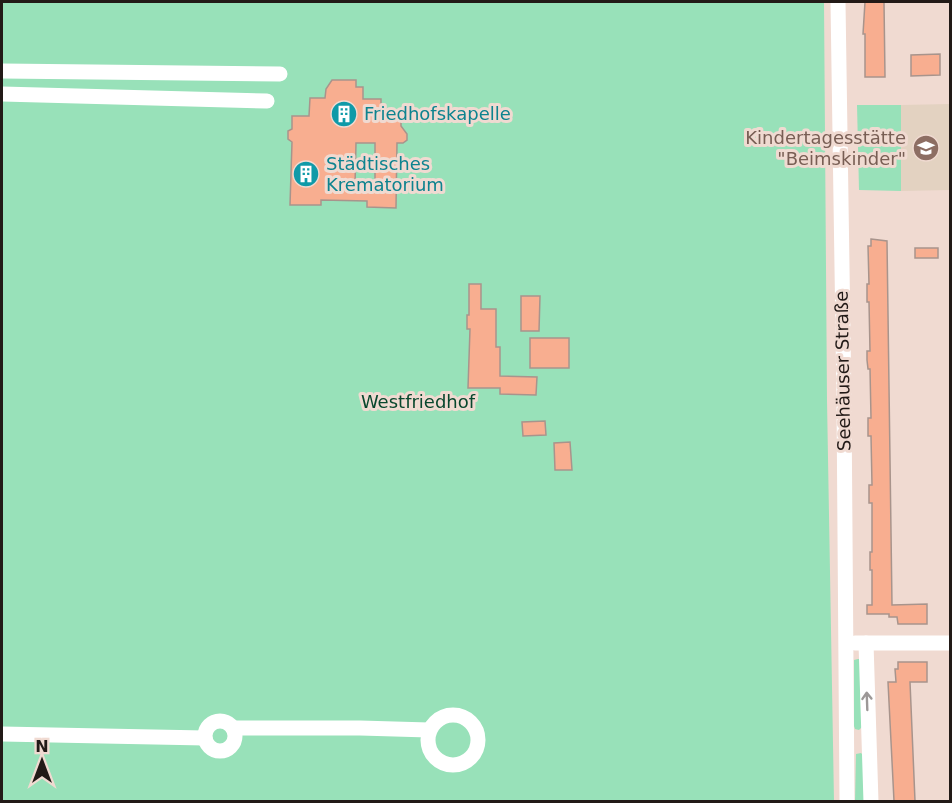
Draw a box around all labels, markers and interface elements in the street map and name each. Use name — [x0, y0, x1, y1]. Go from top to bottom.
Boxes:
building icon: Friedhofskapelle — [329, 99, 359, 129]
place label: Friedhofskapelle — [364, 103, 511, 124]
place label: Kindertagesstätte "Beimskinder" — [745, 127, 906, 169]
school or university icon: Kindertagesstätte "Beimskinder" — [911, 133, 941, 163]
place label: Städtisches Krematorium — [326, 153, 444, 195]
building icon: Städtisches Krematorium — [291, 159, 321, 189]
street label: Seehäuser Straße — [831, 291, 854, 451]
park label: Westfriedhof — [361, 391, 476, 412]
one-way arrow — [861, 692, 873, 712]
north arrow — [12, 731, 72, 791]
text: N — [35, 737, 49, 756]

